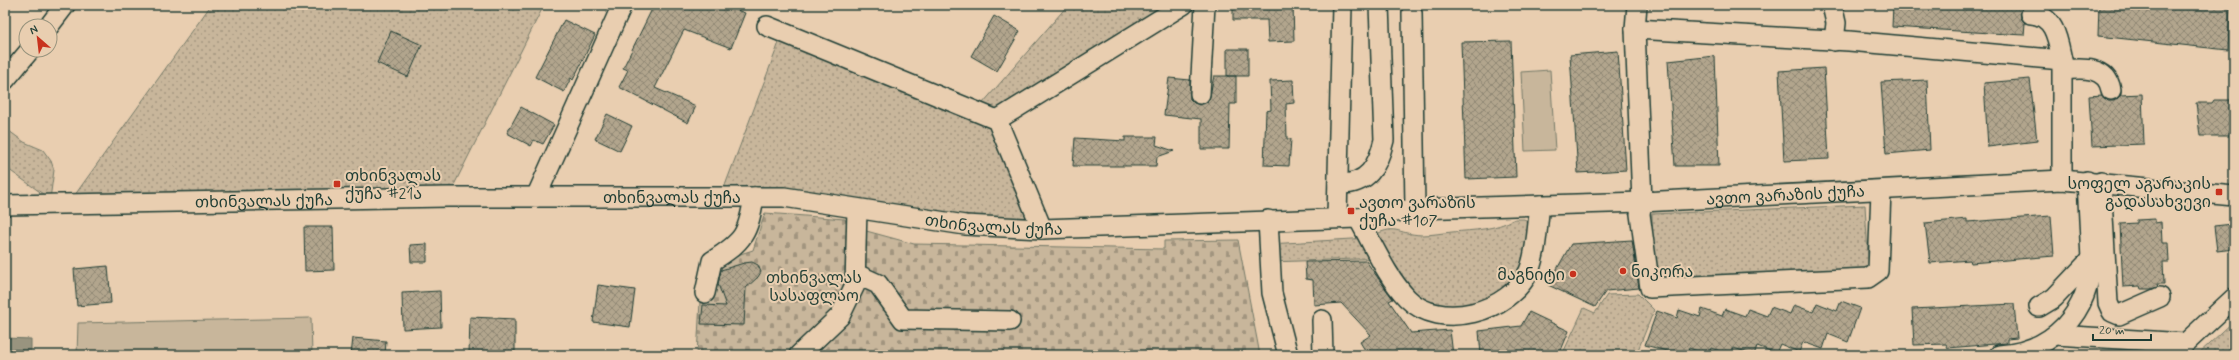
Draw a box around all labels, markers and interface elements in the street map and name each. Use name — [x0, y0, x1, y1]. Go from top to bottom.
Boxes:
north arrow — [18, 18, 58, 58]
text: N — [27, 22, 40, 38]
place label: თხინვალას ქუჩა #21ა — [345, 166, 441, 205]
place label: სოფელ აგარაკის გადასახვევი — [2068, 174, 2211, 213]
marker: თხინვალას ქუჩა #21ა — [332, 179, 342, 189]
street label: ავთო ვარაზის ქუჩა — [1706, 181, 1865, 211]
marker: სოფელ აგარაკის გადასახვევი — [2214, 187, 2224, 197]
street label: თხინვალას ქუჩა — [603, 188, 741, 209]
street label: თხინვალას ქუჩა — [195, 190, 333, 214]
place label: ავთო ვარაზის ქუჩა #107 — [1359, 193, 1476, 232]
marker: ავთო ვარაზის ქუჩა #107 — [1346, 206, 1356, 216]
street label: თხინვალას ქუჩა — [923, 210, 1063, 241]
place label: ნიკორა — [1631, 262, 1693, 283]
place label: მაგნიტი — [1497, 265, 1565, 286]
marker: ნიკორა — [1618, 266, 1628, 276]
park label: თხინვალას სასაფლაო — [766, 268, 862, 307]
marker: მაგნიტი — [1568, 269, 1578, 279]
scale bar — [2093, 316, 2151, 342]
text: 20 m — [2099, 323, 2125, 339]

